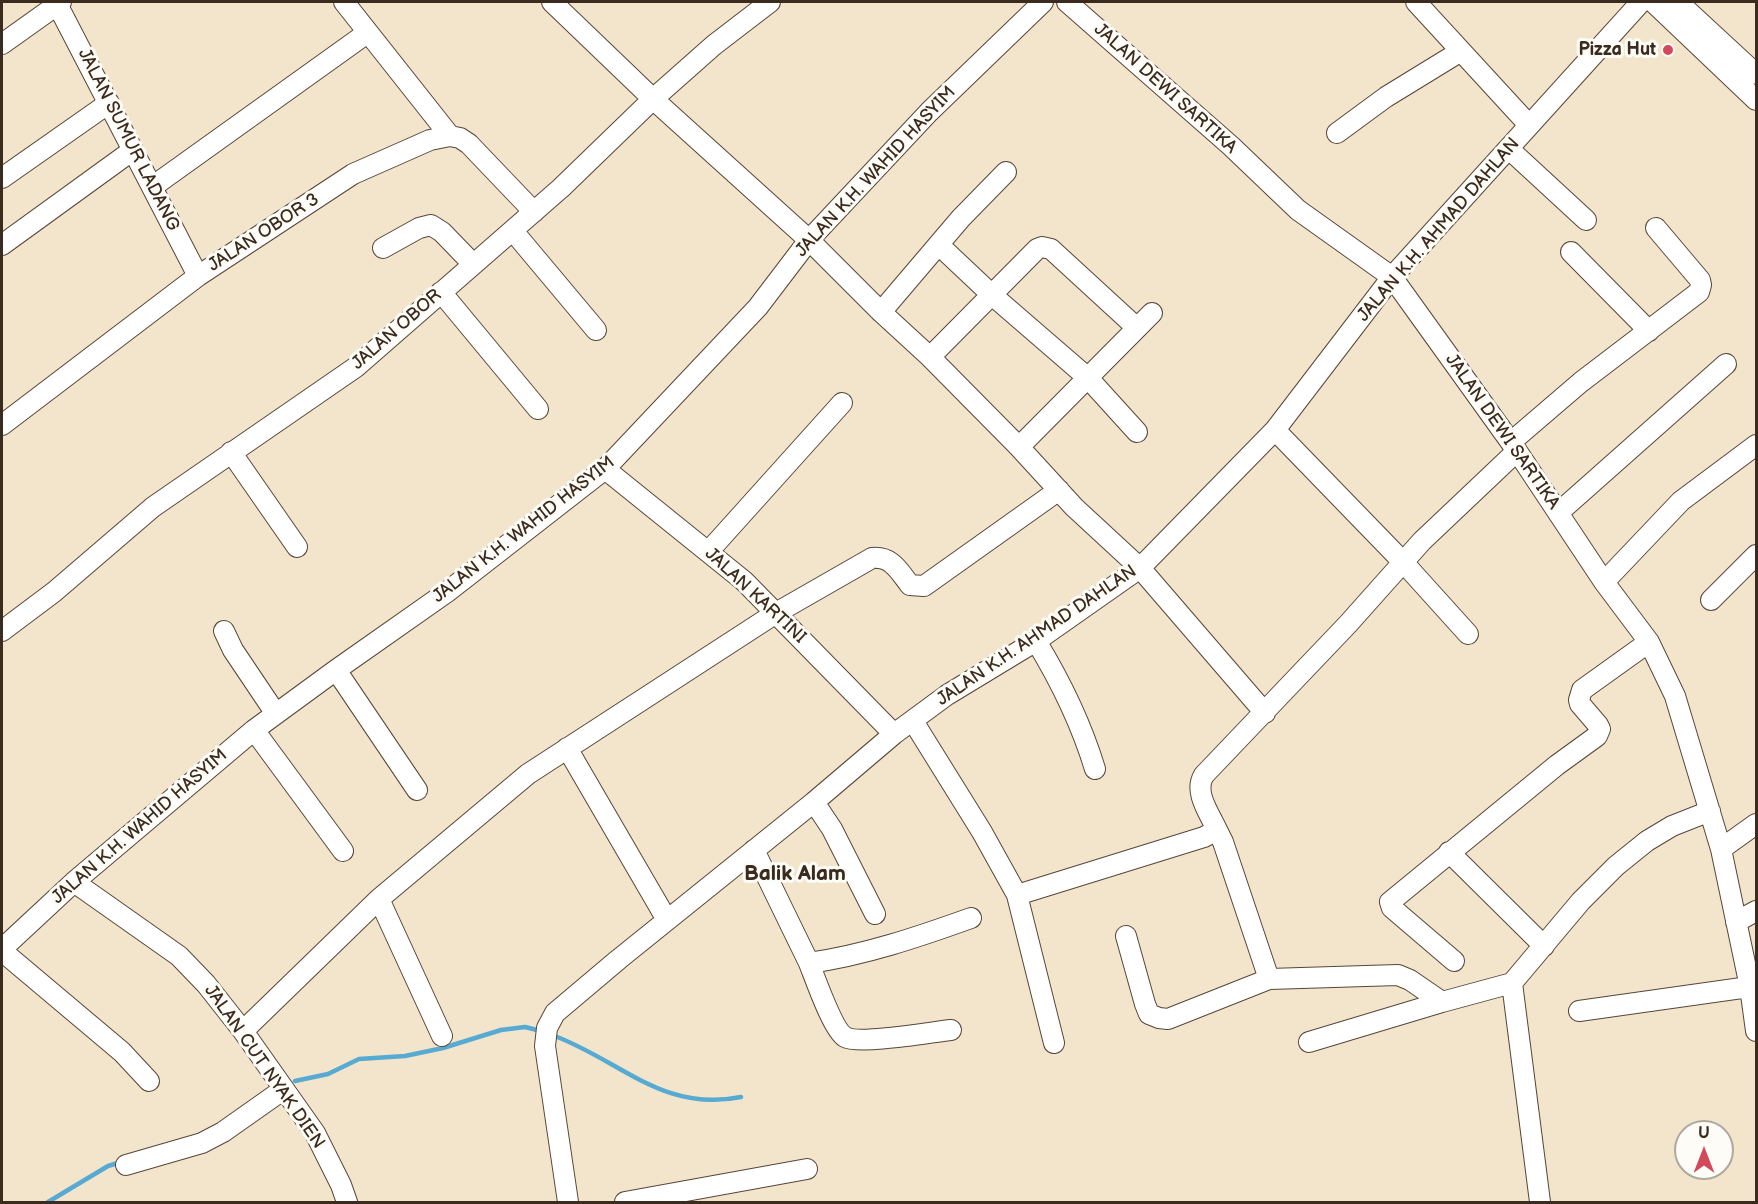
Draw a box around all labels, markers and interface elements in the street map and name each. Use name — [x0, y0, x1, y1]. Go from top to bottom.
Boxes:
street label: JALAN DEWI SARTIKA — [1089, 19, 1241, 159]
place label: Pizza Hut — [1578, 39, 1656, 61]
marker: Pizza Hut — [1661, 43, 1675, 57]
street label: JALAN SUMUR LADANG — [73, 45, 183, 235]
street label: JALAN K.H. WAHID HASYIM — [791, 82, 961, 262]
street label: JALAN K.H. AHMAD DAHLAN — [1353, 134, 1525, 326]
street label: JALAN OBOR 3 — [205, 189, 323, 277]
street label: JALAN OBOR — [348, 285, 446, 375]
street label: JALAN DEWI SARTIKA — [1440, 350, 1564, 514]
street label: JALAN K.H. WAHID HASYIM — [429, 452, 619, 608]
street label: JALAN KARTINI — [700, 544, 810, 648]
street label: JALAN K.H. AHMAD DAHLAN — [933, 561, 1141, 711]
street label: JALAN K.H. WAHID HASYIM — [48, 745, 232, 909]
district label: Balik Alam — [744, 862, 846, 888]
street label: JALAN CUT NYAK DIEN — [199, 981, 329, 1153]
north arrow — [1674, 1120, 1734, 1180]
text: U — [1698, 1124, 1710, 1143]

